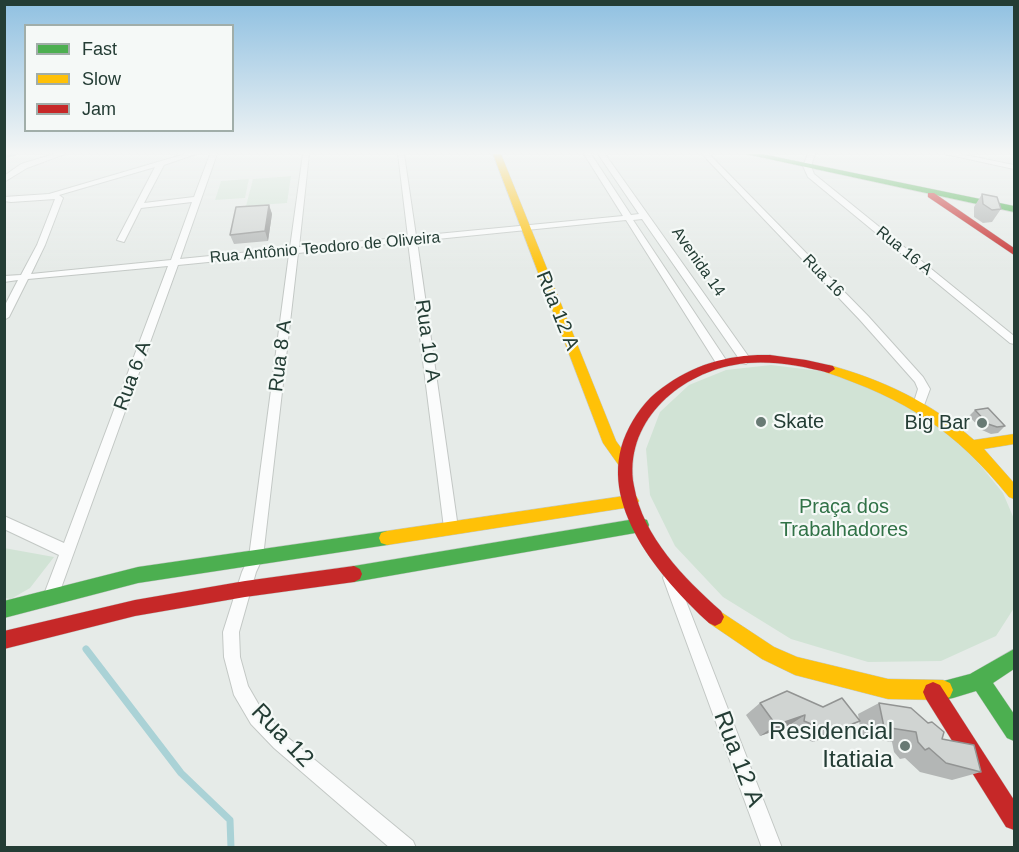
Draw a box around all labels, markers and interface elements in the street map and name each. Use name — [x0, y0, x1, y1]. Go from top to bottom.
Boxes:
legend — [24, 24, 234, 132]
text: Fast — [82, 39, 117, 59]
text: Slow — [82, 69, 121, 89]
text: Jam — [82, 99, 116, 119]
street label: Rua 16 A — [872, 223, 936, 279]
street label: Avenida 14 — [667, 224, 729, 300]
street label: Rua Antônio Teodoro de Oliveira — [209, 228, 441, 268]
street label: Rua 16 — [798, 251, 848, 301]
street label: Rua 12 A — [530, 268, 584, 354]
street label: Rua 10 A — [409, 298, 445, 384]
street label: Rua 8 A — [265, 319, 297, 393]
street label: Rua 6 A — [109, 338, 157, 414]
place label: Skate — [773, 410, 824, 434]
place label: Big Bar — [904, 411, 970, 435]
marker: Skate — [754, 415, 768, 429]
marker: Big Bar — [975, 416, 989, 430]
park label: Praça dos Trabalhadores — [780, 495, 908, 542]
street label: Rua 12 — [245, 698, 319, 774]
street label: Rua 12 A — [707, 707, 769, 811]
place label: Residencial Itatiaia — [769, 718, 893, 774]
marker: Residencial Itatiaia — [898, 739, 912, 753]

